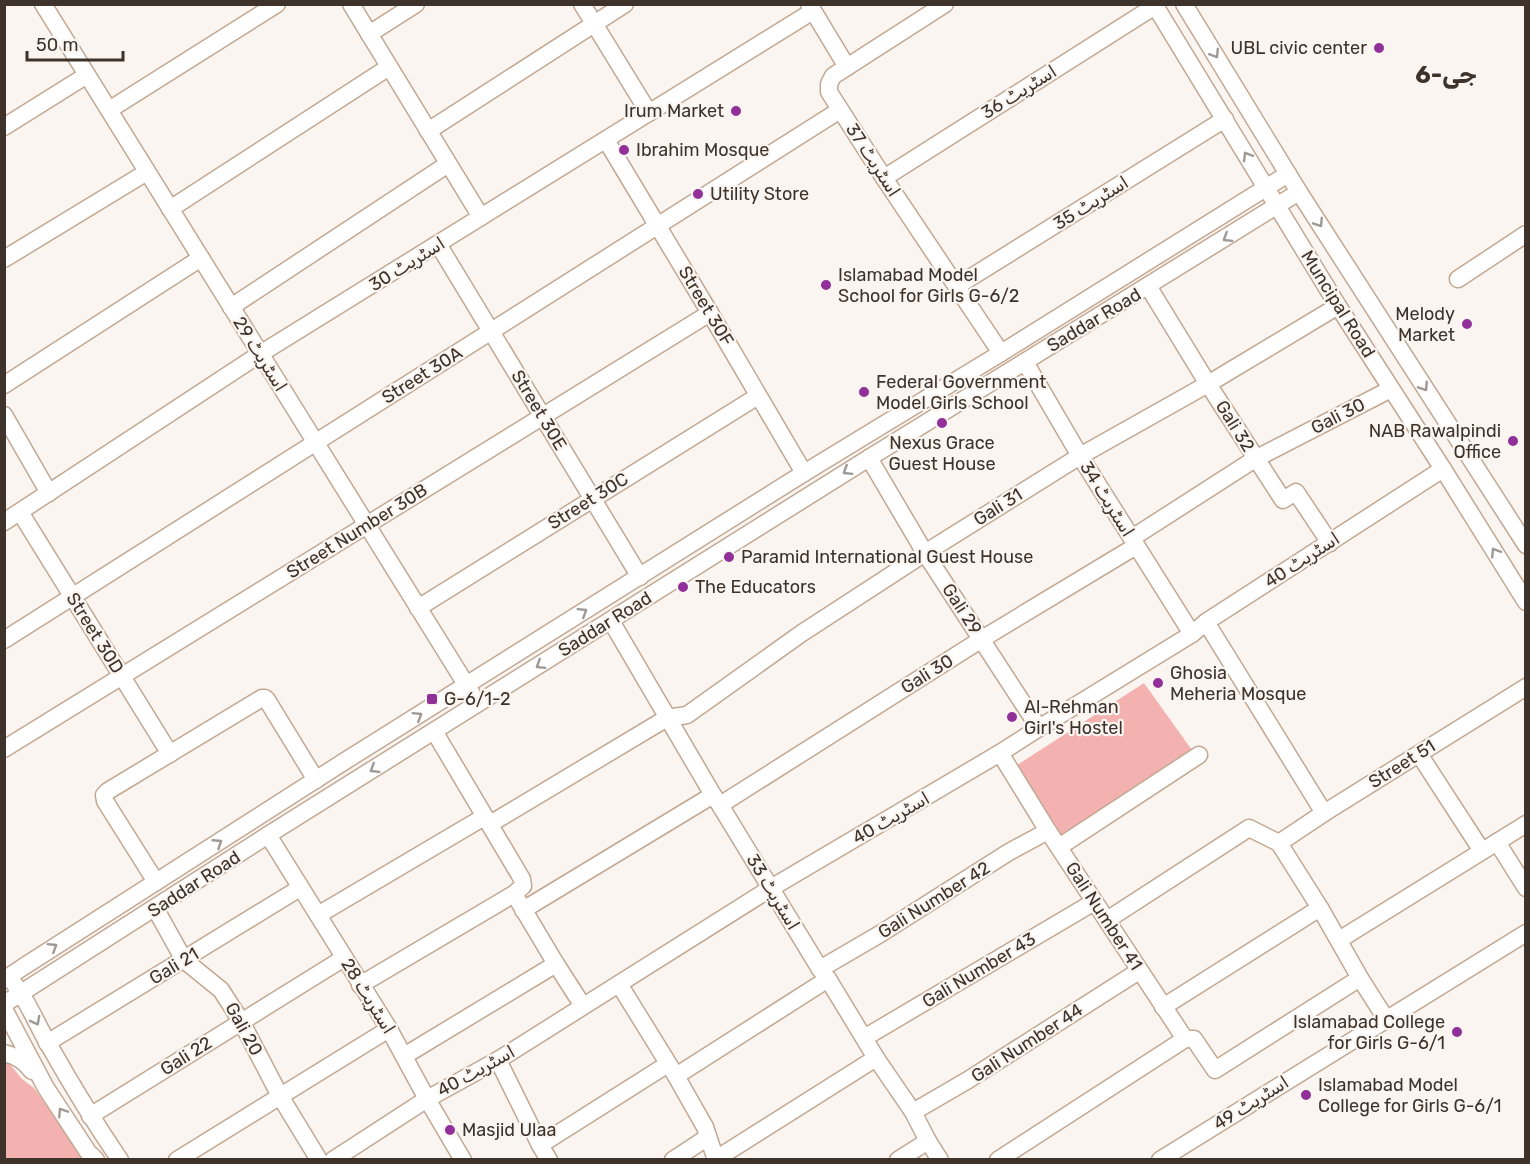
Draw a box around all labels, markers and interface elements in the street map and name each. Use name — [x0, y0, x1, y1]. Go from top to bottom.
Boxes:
scale bar — [27, 24, 123, 62]
text: 50 m — [36, 34, 79, 56]
place label: UBL civic center — [1231, 37, 1367, 59]
marker: UBL civic center — [1372, 41, 1386, 55]
one-way arrow — [1208, 48, 1220, 58]
street label: اسٹریٹ 36 — [977, 60, 1061, 124]
district label: جی-6 — [1415, 61, 1477, 89]
place label: Irum Market — [624, 100, 724, 122]
marker: Irum Market — [729, 104, 743, 118]
street label: اسٹریٹ 37 — [841, 119, 905, 201]
place label: Ibrahim Mosque — [636, 139, 769, 161]
marker: Ibrahim Mosque — [617, 143, 631, 157]
one-way arrow — [1243, 152, 1255, 162]
street label: اسٹریٹ 35 — [1049, 171, 1133, 235]
place label: Utility Store — [710, 183, 809, 205]
marker: Utility Store — [691, 187, 705, 201]
one-way arrow — [1312, 216, 1323, 227]
one-way arrow — [1223, 230, 1233, 242]
street label: اسٹریٹ 30 — [365, 232, 449, 296]
street label: Muncipal Road — [1296, 246, 1380, 362]
street label: Street 30F — [674, 262, 738, 350]
place label: Islamabad Model School for Girls G-6/2 — [838, 264, 1019, 307]
marker: Islamabad Model School for Girls G-6/2 — [819, 278, 833, 292]
street label: Saddar Road — [1043, 283, 1145, 357]
place label: Melody Market — [1395, 303, 1455, 346]
street label: اسٹریٹ 29 — [228, 312, 292, 396]
marker: Melody Market — [1460, 317, 1474, 331]
street label: Street 30A — [378, 342, 466, 408]
street label: Street 30E — [506, 366, 572, 454]
place label: Federal Government Model Girls School — [876, 371, 1046, 414]
one-way arrow — [1417, 381, 1429, 391]
marker: Federal Government Model Girls School — [857, 385, 871, 399]
street label: Gali 30 — [1307, 393, 1369, 439]
street label: Gali 32 — [1211, 396, 1259, 456]
marker: Nexus Grace Guest House — [935, 416, 949, 430]
place label: NAB Rawalpindi Office — [1369, 420, 1501, 463]
place label: Nexus Grace Guest House — [888, 432, 996, 475]
marker: NAB Rawalpindi Office — [1506, 434, 1520, 448]
street label: اسٹریٹ 34 — [1075, 457, 1139, 541]
one-way arrow — [842, 464, 853, 475]
street label: Street 30C — [544, 468, 632, 534]
street label: Street Number 30B — [283, 479, 431, 583]
street label: Gali 31 — [969, 483, 1027, 531]
street label: اسٹریٹ 40 — [1260, 527, 1344, 593]
place label: Paramid International Guest House — [741, 546, 1033, 568]
one-way arrow — [1490, 548, 1502, 558]
marker: Paramid International Guest House — [722, 550, 736, 564]
place label: The Educators — [695, 576, 816, 598]
street label: Gali 29 — [937, 579, 987, 639]
marker: The Educators — [676, 580, 690, 594]
street label: Saddar Road — [554, 587, 656, 661]
street label: Street 30D — [62, 589, 128, 677]
one-way arrow — [577, 608, 587, 620]
street label: Gali 30 — [897, 649, 957, 699]
one-way arrow — [535, 658, 546, 669]
place label: Ghosia Meheria Mosque — [1170, 662, 1306, 705]
marker: Ghosia Meheria Mosque — [1151, 676, 1165, 690]
place label: G-6/1-2 — [444, 688, 511, 710]
marker: G-6/1-2 — [425, 692, 439, 706]
place label: Al-Rehman Girl's Hostel — [1024, 696, 1123, 739]
marker: Al-Rehman Girl's Hostel — [1005, 710, 1019, 724]
one-way arrow — [412, 711, 422, 723]
street label: Street 51 — [1365, 735, 1439, 793]
one-way arrow — [370, 761, 380, 773]
street label: اسٹریٹ 40 — [848, 787, 934, 849]
one-way arrow — [211, 839, 222, 850]
street label: Saddar Road — [144, 846, 244, 922]
street label: اسٹریٹ 33 — [742, 850, 804, 934]
street label: Gali Number 42 — [874, 857, 994, 943]
street label: Gali Number 41 — [1061, 858, 1147, 974]
street label: Gali Number 43 — [918, 928, 1040, 1012]
one-way arrow — [47, 943, 57, 955]
street label: Gali 21 — [145, 943, 203, 989]
street label: اسٹریٹ 28 — [336, 954, 400, 1038]
street label: Gali 20 — [220, 999, 268, 1059]
street label: Gali Number 44 — [967, 999, 1087, 1087]
place label: Islamabad College for Girls G-6/1 — [1293, 1011, 1445, 1054]
one-way arrow — [29, 1015, 40, 1026]
marker: Islamabad College for Girls G-6/1 — [1450, 1025, 1464, 1039]
street label: Gali 22 — [156, 1032, 216, 1080]
street label: اسٹریٹ 40 — [433, 1041, 519, 1101]
street label: اسٹریٹ 49 — [1209, 1071, 1293, 1135]
place label: Islamabad Model College for Girls G-6/1 — [1318, 1074, 1501, 1117]
marker: Islamabad Model College for Girls G-6/1 — [1299, 1088, 1313, 1102]
one-way arrow — [58, 1108, 69, 1119]
place label: Masjid Ulaa — [462, 1119, 556, 1141]
marker: Masjid Ulaa — [443, 1123, 457, 1137]

